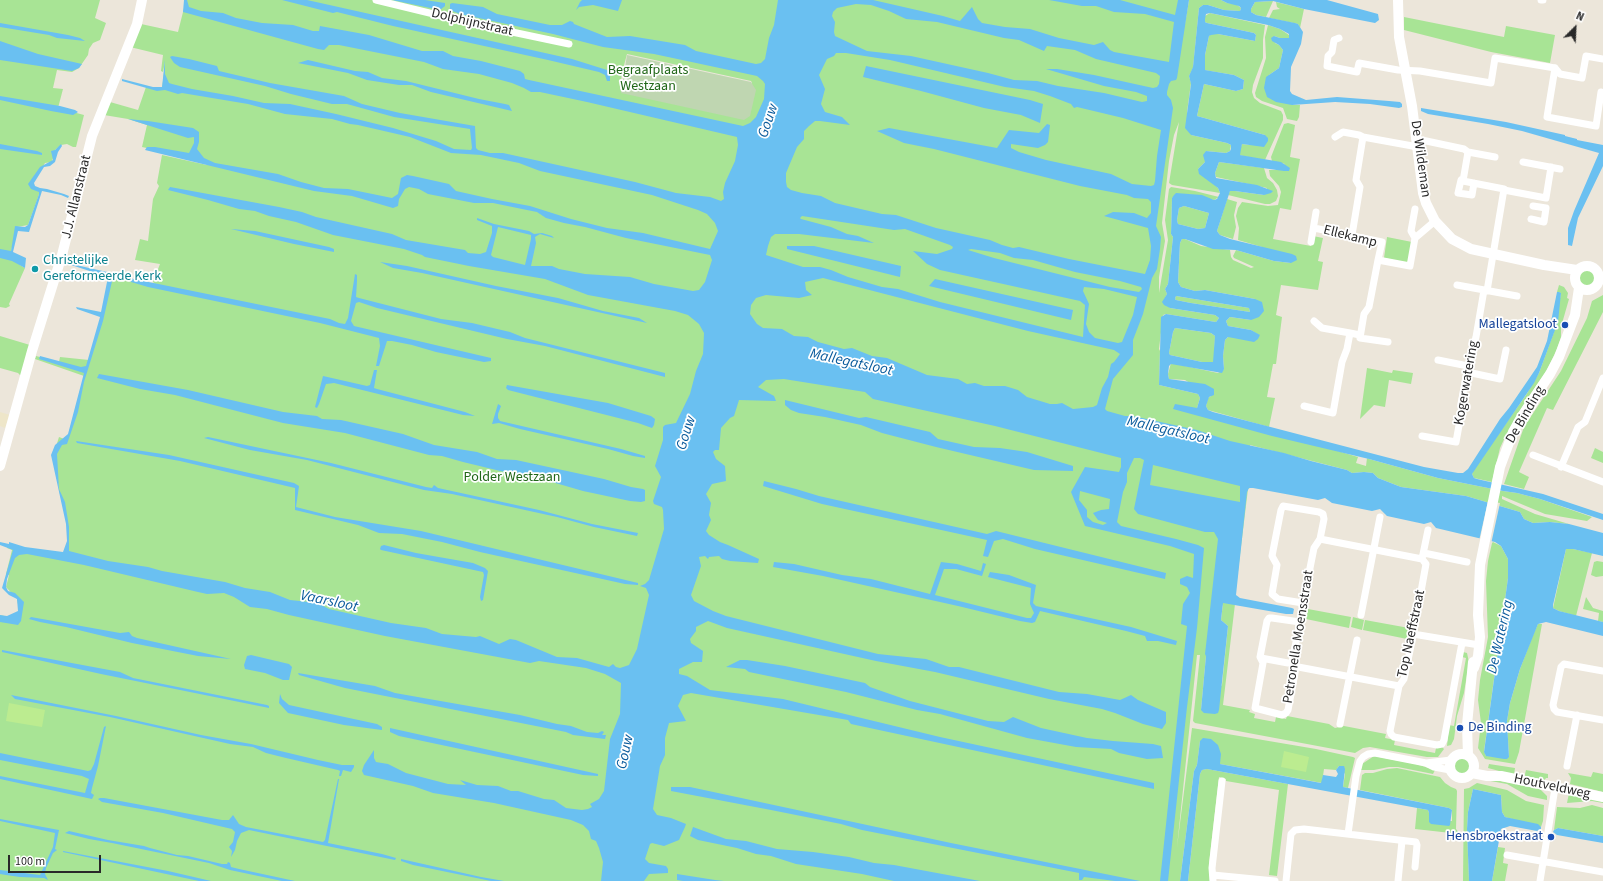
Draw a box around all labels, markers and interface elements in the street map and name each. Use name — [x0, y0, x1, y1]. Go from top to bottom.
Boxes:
street label: Dolphijnstraat — [430, 5, 514, 41]
north arrow — [1555, 8, 1595, 48]
text: N — [1574, 8, 1586, 25]
park label: Begraafplaats Westzaan — [608, 63, 688, 96]
water label: Gouw — [755, 102, 783, 140]
street label: De Wildeman — [1406, 120, 1434, 198]
street label: J.J. Allanstraat — [59, 154, 95, 240]
street label: Ellekamp — [1321, 222, 1379, 252]
place label: Christelijke Gereformeerde Kerk — [43, 253, 161, 286]
marker: Christelijke Gereformeerde Kerk — [30, 264, 40, 274]
place label: Mallegatsloot — [1478, 317, 1557, 333]
marker: Mallegatsloot — [1560, 320, 1570, 330]
street label: Kogerwatering — [1451, 339, 1483, 427]
water label: Mallegatsloot — [808, 345, 894, 381]
street label: De Binding — [1503, 383, 1549, 447]
water label: Mallegatsloot — [1125, 413, 1211, 449]
water label: Gouw — [673, 414, 701, 452]
park label: Polder Westzaan — [464, 470, 560, 486]
street label: Petronella Moensstraat — [1280, 569, 1318, 705]
water label: Vaarsloot — [299, 587, 359, 617]
street label: Top Naeffstraat — [1395, 589, 1429, 679]
water label: De Watering — [1484, 599, 1518, 675]
place label: De Binding — [1468, 720, 1532, 736]
marker: De Binding — [1455, 723, 1465, 733]
water label: Gouw — [614, 733, 638, 771]
street label: Houtveldweg — [1512, 771, 1592, 803]
place label: Hensbroekstraat — [1446, 829, 1543, 845]
marker: Hensbroekstraat — [1546, 832, 1556, 842]
scale bar — [10, 847, 103, 873]
text: 100 m — [15, 853, 45, 870]

